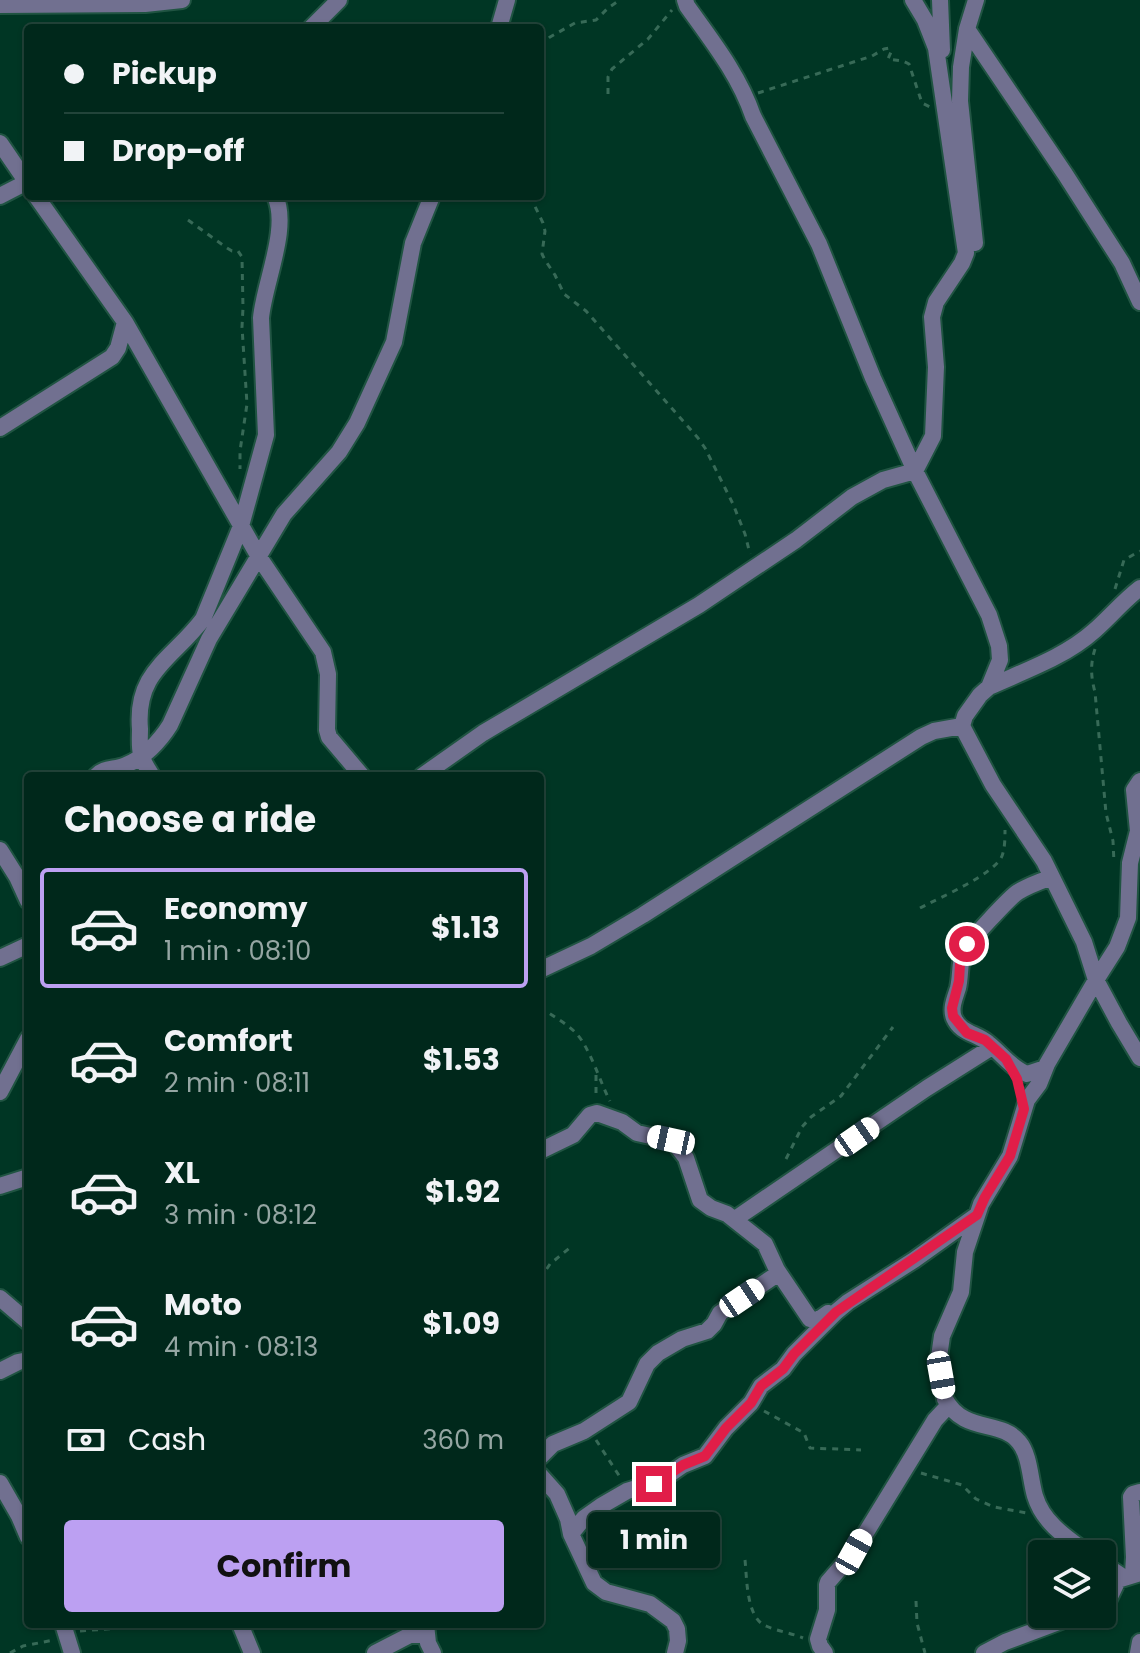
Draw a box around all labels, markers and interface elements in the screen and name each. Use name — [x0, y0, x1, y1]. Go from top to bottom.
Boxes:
text: Pickup — [112, 52, 217, 95]
text: Drop-off — [112, 129, 244, 172]
text: Choose a ride — [64, 794, 316, 845]
text: Economy — [164, 887, 308, 930]
icon: car — [68, 892, 140, 964]
text: $1.13 — [431, 906, 500, 949]
route start — [949, 926, 985, 962]
text: 1 min · 08:10 — [164, 933, 311, 969]
text: Comfort — [164, 1019, 293, 1062]
icon: car — [68, 1024, 140, 1096]
text: $1.53 — [423, 1038, 500, 1081]
text: 2 min · 08:11 — [164, 1065, 310, 1101]
car — [830, 1113, 884, 1161]
car — [645, 1123, 697, 1157]
text: XL — [164, 1151, 200, 1194]
icon: car — [68, 1156, 140, 1228]
text: $1.92 — [425, 1170, 500, 1213]
text: 3 min · 08:12 — [164, 1197, 317, 1233]
car — [715, 1275, 769, 1321]
text: Moto — [164, 1283, 242, 1326]
icon: car — [68, 1288, 140, 1360]
text: $1.09 — [423, 1302, 500, 1345]
text: 4 min · 08:13 — [164, 1329, 318, 1365]
car — [925, 1349, 957, 1401]
icon: cash — [64, 1418, 108, 1462]
text: Cash — [128, 1418, 206, 1461]
text: 360 m — [422, 1422, 504, 1458]
route end — [636, 1466, 672, 1502]
callout: 1 min — [588, 1512, 720, 1568]
button: Confirm — [64, 1520, 504, 1612]
text: 1 min — [620, 1522, 688, 1558]
car — [832, 1525, 876, 1579]
map controls — [1028, 1540, 1116, 1628]
button: layers — [1028, 1540, 1116, 1628]

